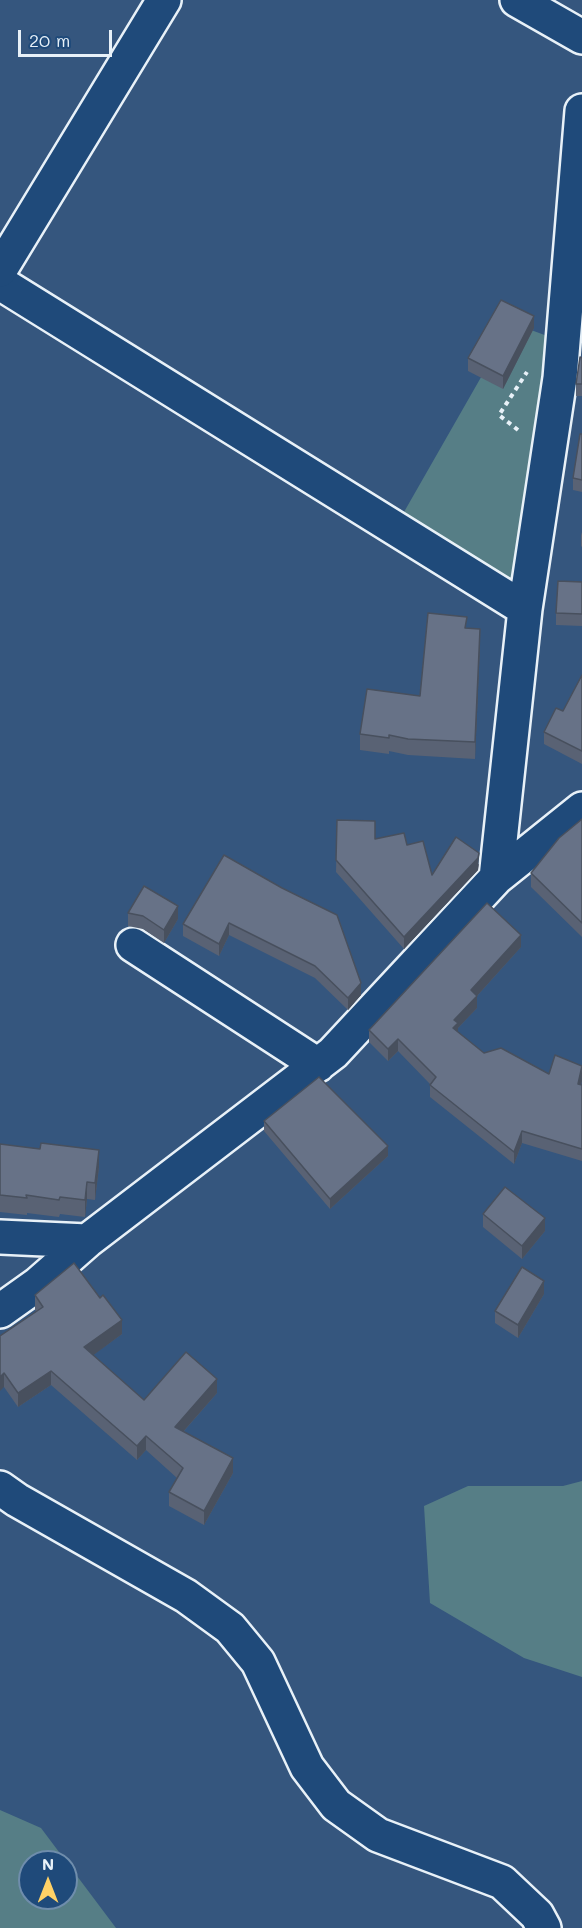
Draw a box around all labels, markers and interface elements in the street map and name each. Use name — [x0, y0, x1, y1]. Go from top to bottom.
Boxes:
scale bar — [21, 18, 116, 56]
text: 20 m — [29, 28, 70, 52]
north arrow — [18, 1850, 78, 1910]
text: N — [42, 1853, 54, 1874]

